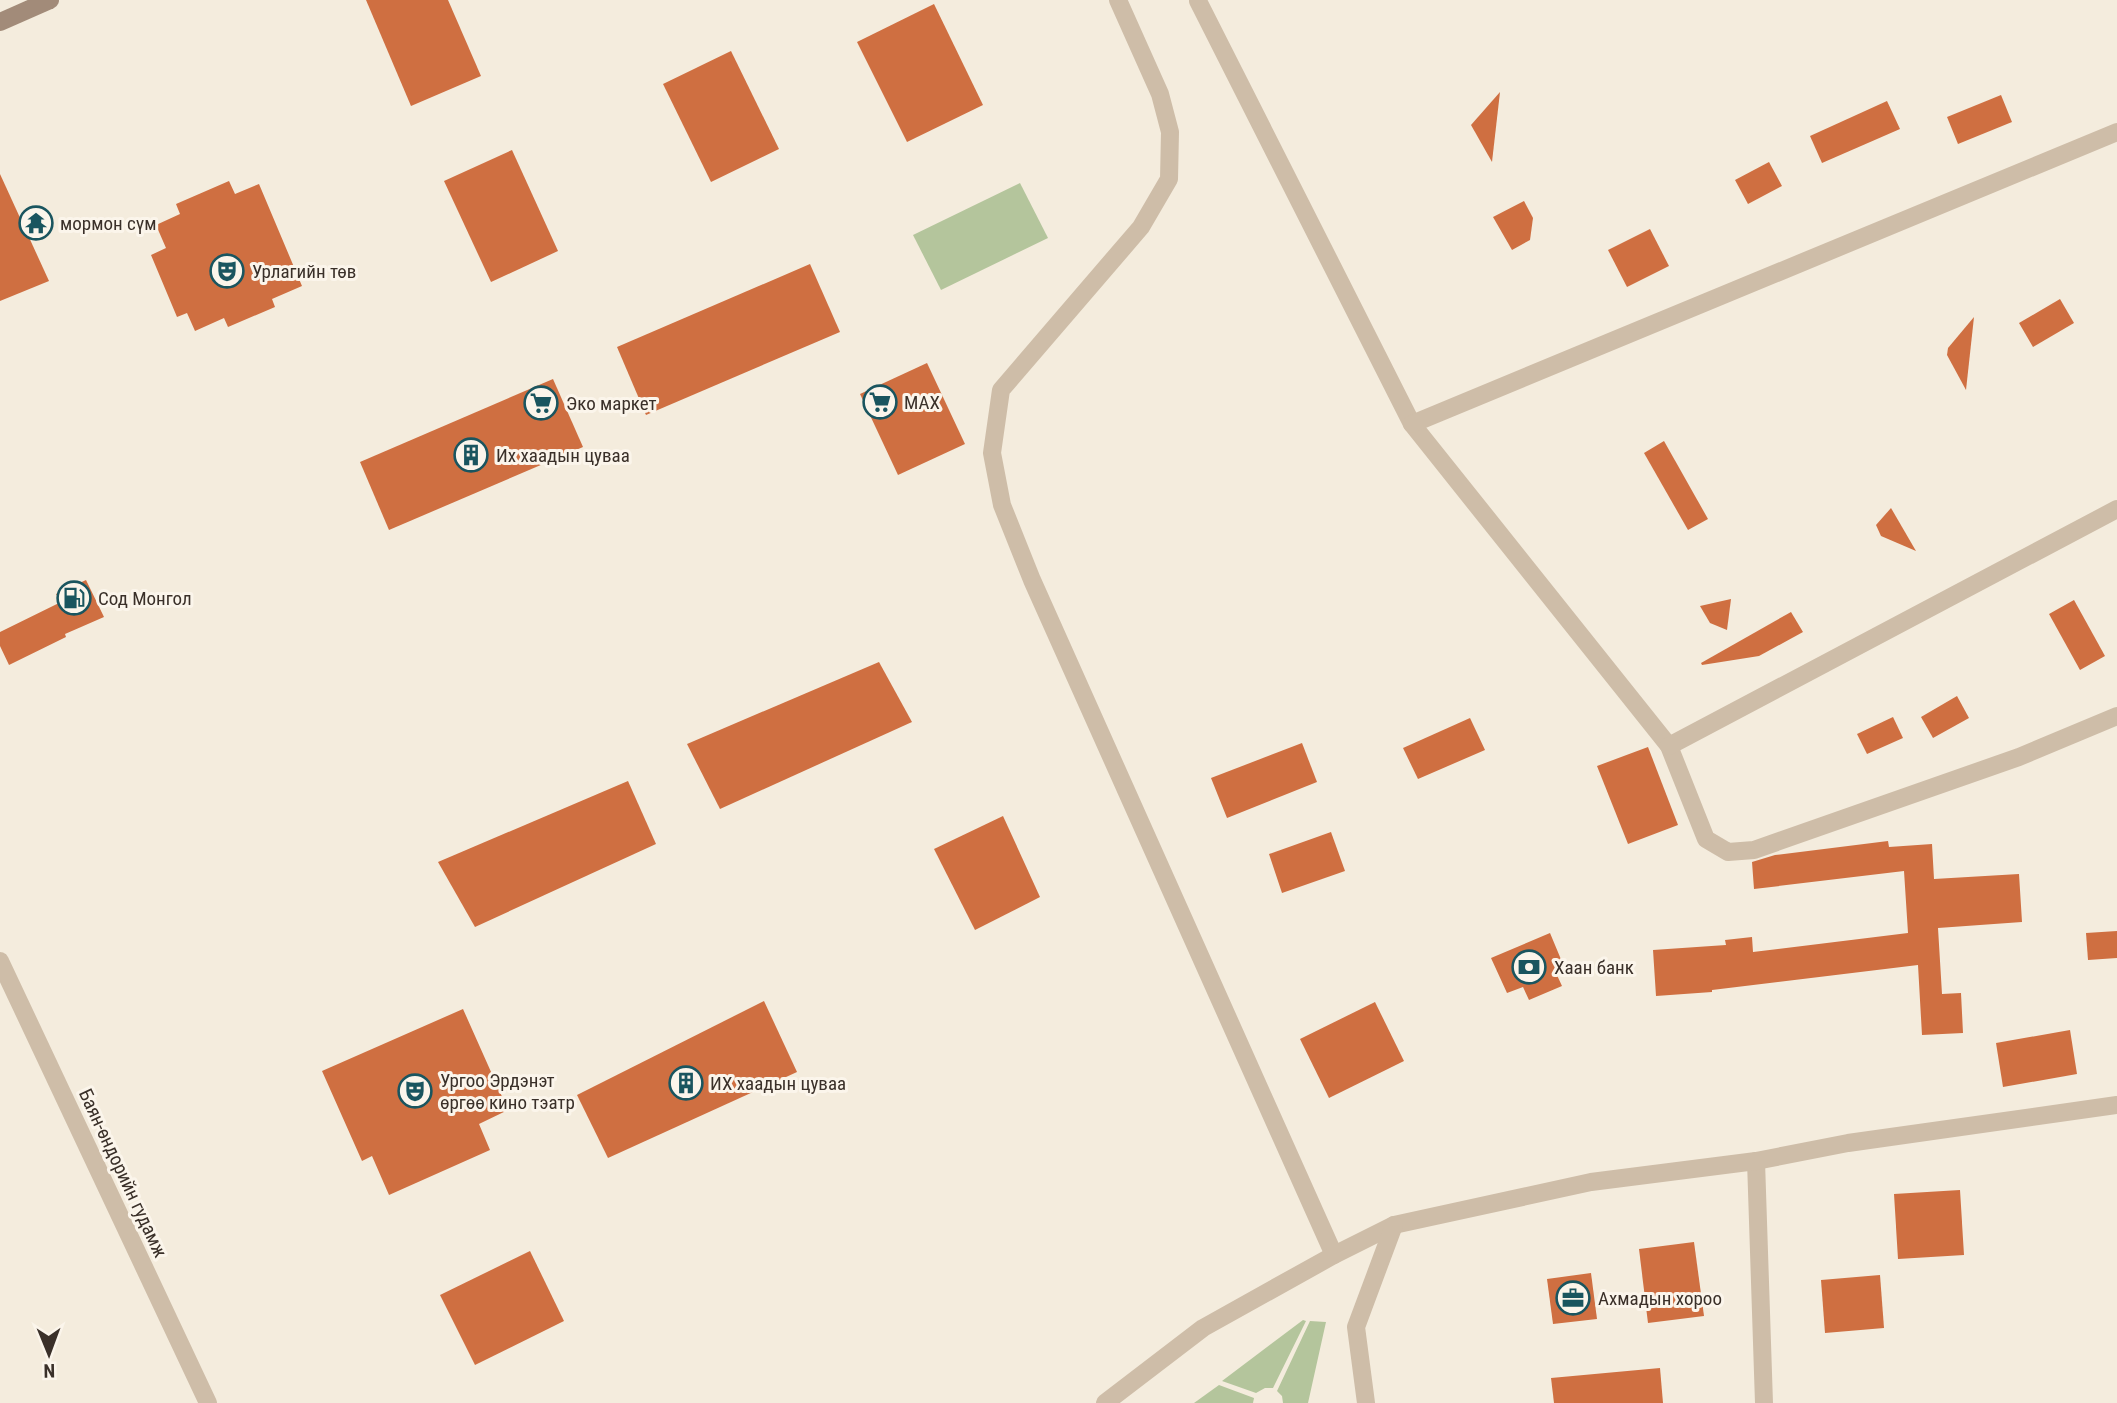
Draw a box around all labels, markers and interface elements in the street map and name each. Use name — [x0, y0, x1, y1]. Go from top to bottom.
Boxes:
temple icon: мормон сүм — [17, 204, 55, 242]
place label: мормон сүм — [60, 212, 157, 235]
theatre icon: Урлагийн төв — [208, 252, 246, 290]
place label: Урлагийн төв — [252, 260, 356, 283]
supermarket icon: МАХ — [861, 383, 899, 421]
supermarket icon: Эко маркет — [522, 384, 560, 422]
place label: МАХ — [904, 391, 940, 414]
place label: Эко маркет — [566, 392, 657, 415]
building icon: Их хаадын цуваа — [452, 436, 490, 474]
place label: Их хаадын цуваа — [496, 444, 630, 467]
fuel station icon: Сод Монгол — [55, 579, 93, 617]
place label: Сод Монгол — [98, 587, 192, 610]
bank icon: Хаан банк — [1510, 948, 1548, 986]
place label: Хаан банк — [1554, 956, 1634, 979]
building icon: ИХ хаадын цуваа — [667, 1064, 705, 1102]
place label: Ургоо Эрдэнэт өргөө кино тэатр — [440, 1069, 575, 1114]
theatre icon: Ургоо Эрдэнэт өргөө кино тэатр — [396, 1072, 434, 1110]
place label: ИХ хаадын цуваа — [710, 1072, 846, 1095]
street label: Баян-өндорийн гудамж — [74, 1085, 172, 1261]
office icon: Ахмадын хороо — [1554, 1279, 1592, 1317]
place label: Ахмадын хороо — [1598, 1287, 1722, 1310]
north arrow — [14, 1319, 84, 1389]
text: N — [43, 1359, 55, 1382]

